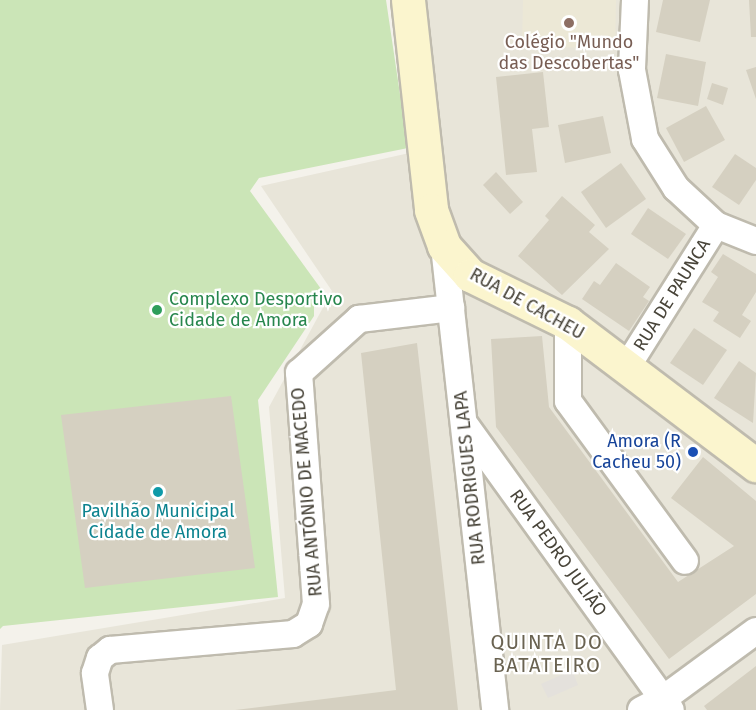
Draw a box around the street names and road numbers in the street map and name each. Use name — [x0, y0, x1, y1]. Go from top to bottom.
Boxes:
street label: RUA DE PAUNCA — [629, 235, 715, 355]
street label: RUA DE CACHEU — [466, 264, 588, 344]
street label: RUA ANTÓNIO DE MACEDO — [287, 386, 327, 598]
street label: RUA RODRIGUES LAPA — [450, 390, 490, 566]
street label: RUA PEDRO JULIÃO — [505, 485, 611, 621]

